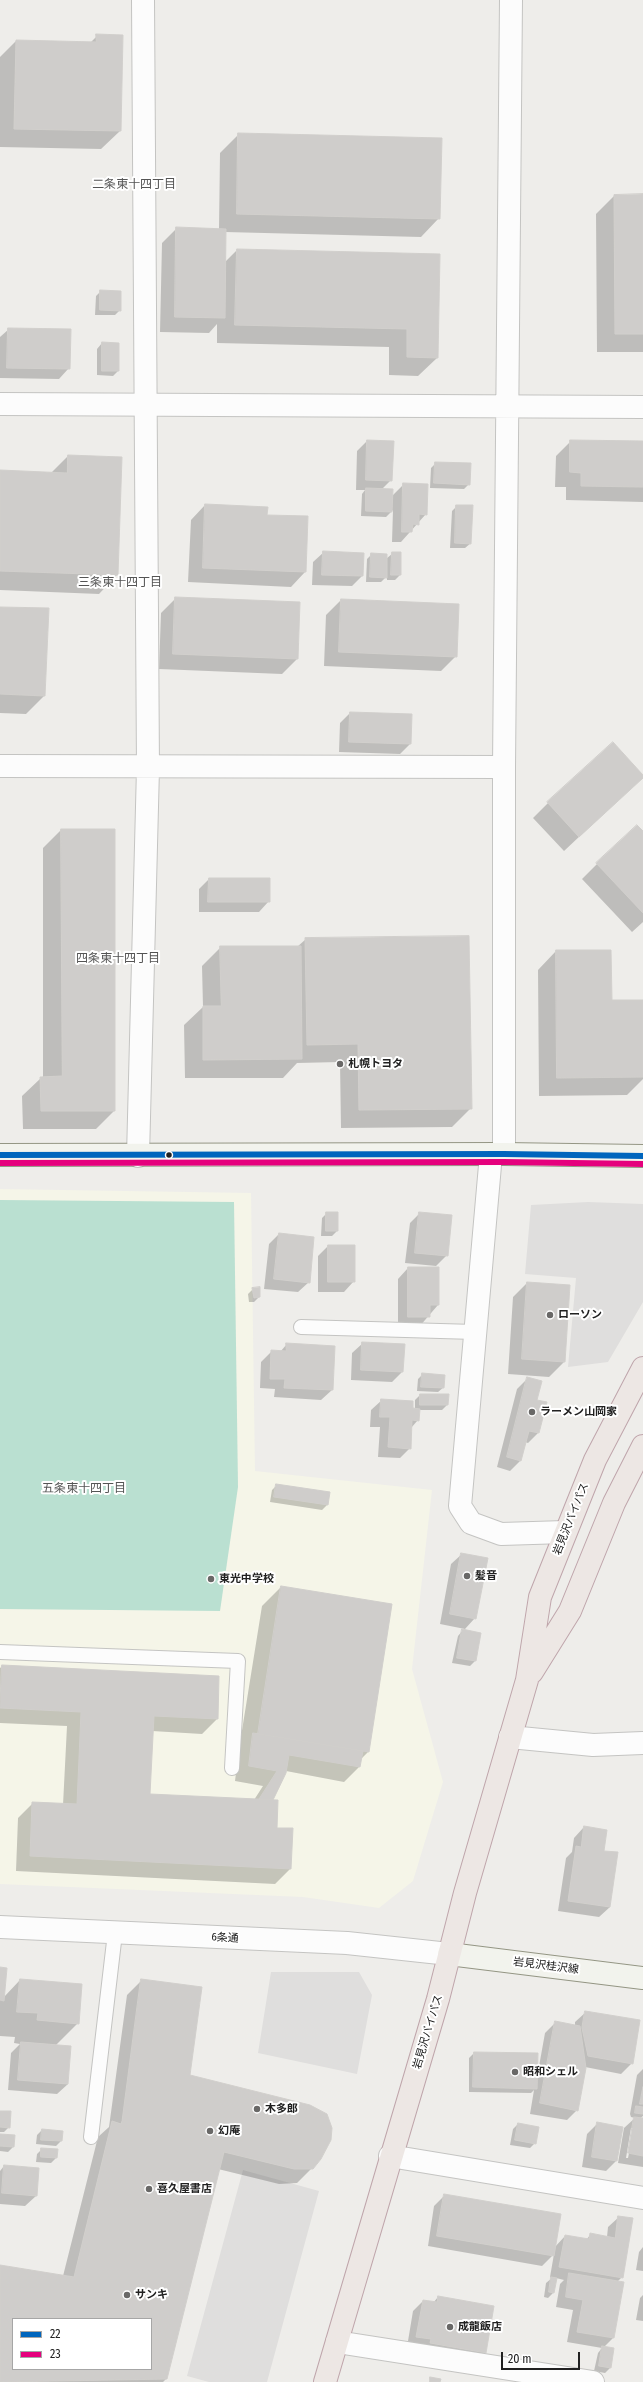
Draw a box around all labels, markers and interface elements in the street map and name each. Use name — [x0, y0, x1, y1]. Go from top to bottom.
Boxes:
district label: 二条東十四丁目 — [92, 178, 176, 192]
district label: 三条東十四丁目 — [78, 576, 162, 590]
district label: 四条東十四丁目 — [76, 952, 160, 966]
place label: 札幌トヨタ — [348, 1057, 403, 1071]
marker: 札幌トヨタ — [335, 1059, 345, 1069]
unlabelled marker — [164, 1150, 174, 1160]
place label: ローソン — [558, 1308, 602, 1322]
marker: ローソン — [545, 1310, 555, 1320]
place label: ラーメン山岡家 — [540, 1405, 617, 1419]
marker: ラーメン山岡家 — [527, 1407, 537, 1417]
street label: 岩見沢バイパス — [550, 1481, 592, 1557]
district label: 五条東十四丁目 — [42, 1482, 126, 1496]
place label: 髪音 — [475, 1569, 497, 1583]
marker: 髪音 — [462, 1571, 472, 1581]
place label: 東光中学校 — [219, 1572, 274, 1586]
marker: 東光中学校 — [206, 1574, 216, 1584]
street label: 6条通 — [211, 1931, 239, 1945]
street label: 岩見沢桂沢線 — [512, 1955, 580, 1977]
street label: 岩見沢バイパス — [410, 1993, 446, 2071]
place label: 昭和シェル — [523, 2065, 578, 2079]
marker: 昭和シェル — [510, 2067, 520, 2077]
place label: 木多郎 — [265, 2102, 298, 2116]
marker: 木多郎 — [252, 2104, 262, 2114]
place label: 幻庵 — [218, 2124, 240, 2138]
marker: 幻庵 — [205, 2126, 215, 2136]
place label: 喜久屋書店 — [157, 2182, 212, 2196]
marker: 喜久屋書店 — [144, 2184, 154, 2194]
place label: サンキ — [135, 2288, 168, 2302]
marker: サンキ — [122, 2290, 132, 2300]
legend — [12, 2318, 152, 2370]
place label: 成龍飯店 — [458, 2320, 502, 2334]
marker: 成龍飯店 — [445, 2322, 455, 2332]
text: 22 — [50, 2327, 61, 2341]
scale bar — [503, 2344, 582, 2370]
text: 23 — [50, 2347, 61, 2361]
text: 20 m — [508, 2352, 532, 2366]

